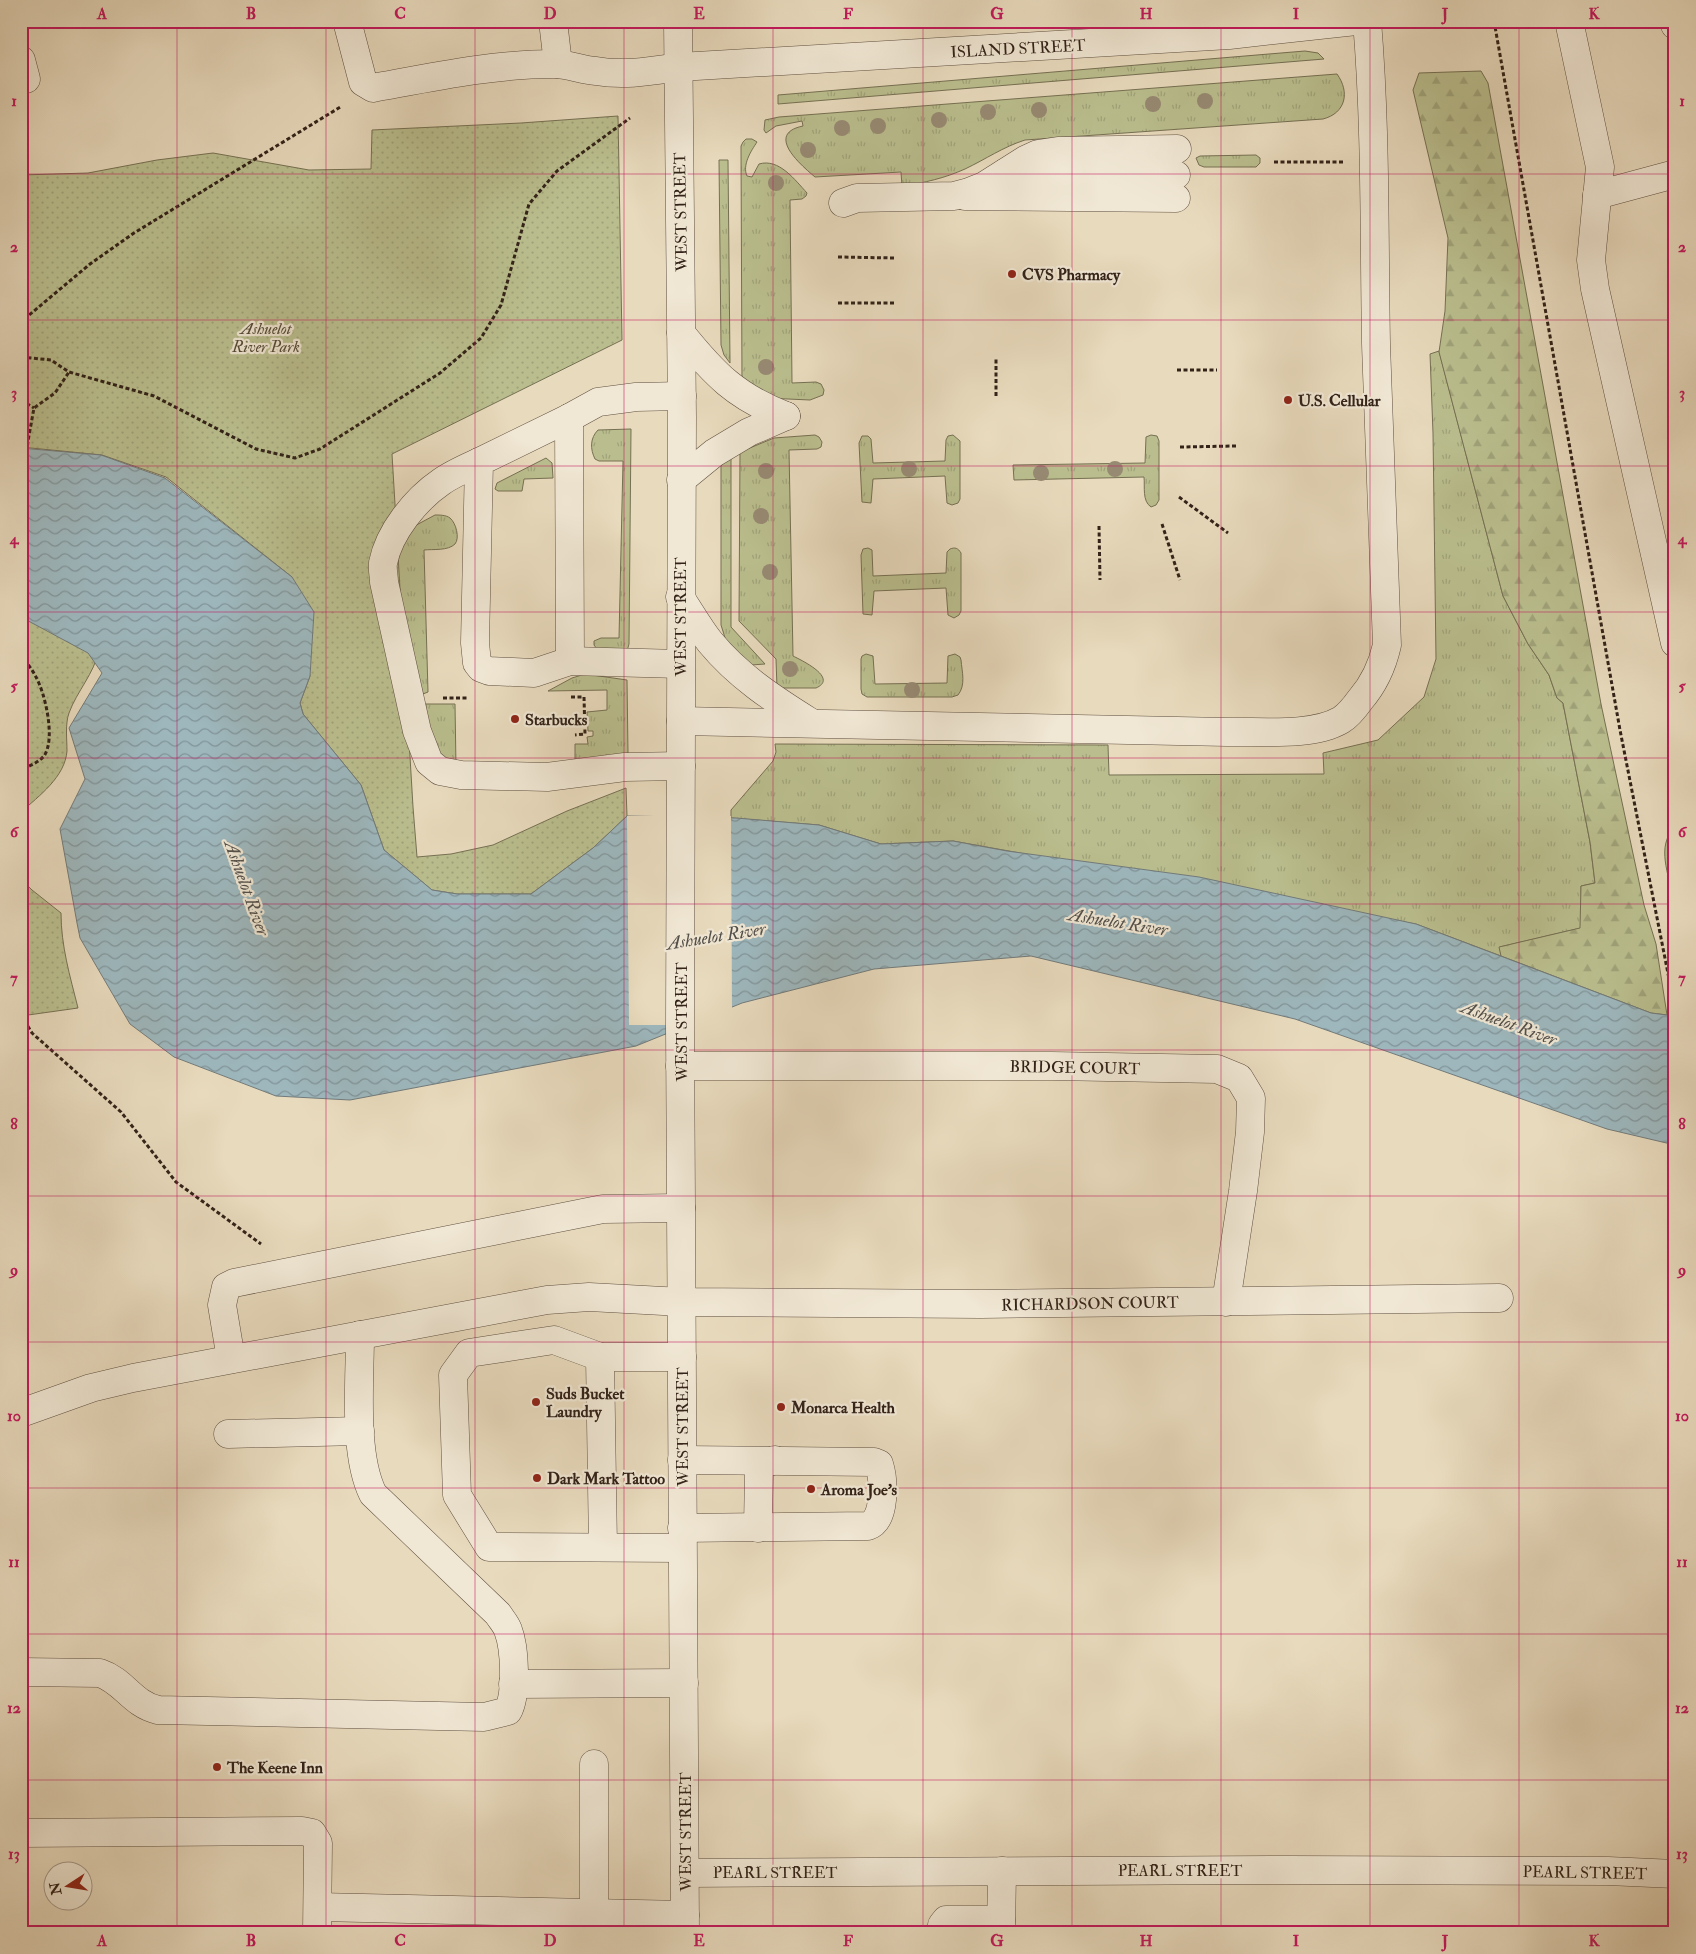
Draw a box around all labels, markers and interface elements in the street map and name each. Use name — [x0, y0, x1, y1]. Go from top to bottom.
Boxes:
text: A — [96, 4, 108, 24]
text: B — [246, 4, 256, 24]
text: C — [394, 4, 406, 24]
text: D — [543, 4, 557, 24]
text: E — [693, 4, 705, 24]
text: F — [843, 4, 853, 24]
text: G — [990, 4, 1004, 24]
text: H — [1139, 4, 1153, 24]
text: I — [1293, 4, 1300, 24]
text: J — [1441, 4, 1449, 25]
text: K — [1588, 4, 1600, 24]
street label: ISLAND STREET — [950, 35, 1086, 63]
text: 1 — [11, 91, 17, 111]
text: 1 — [1679, 91, 1685, 111]
street label: WEST STREET — [670, 152, 692, 273]
text: 2 — [10, 237, 18, 257]
text: 2 — [1678, 237, 1686, 257]
place label: CVS Pharmacy — [1022, 265, 1121, 286]
marker: CVS Pharmacy — [1006, 268, 1018, 280]
park label: Ashuelot River Park — [231, 319, 300, 357]
text: 3 — [11, 383, 17, 403]
text: 3 — [1679, 383, 1685, 403]
place label: U.S. Cellular — [1298, 391, 1382, 411]
marker: U.S. Cellular — [1282, 394, 1294, 406]
text: 4 — [9, 529, 20, 549]
text: 4 — [1677, 529, 1688, 549]
street label: WEST STREET — [671, 557, 691, 678]
text: 5 — [10, 676, 18, 696]
text: 5 — [1678, 676, 1686, 696]
place label: Starbucks — [525, 710, 588, 730]
marker: Starbucks — [509, 713, 521, 725]
text: 6 — [10, 822, 20, 842]
text: 6 — [1678, 822, 1688, 842]
water label: Ashuelot River — [218, 835, 275, 940]
water label: Ashuelot River — [1065, 903, 1170, 942]
water label: Ashuelot River — [663, 917, 769, 956]
street label: WEST STREET — [672, 962, 692, 1083]
text: 7 — [10, 968, 18, 988]
text: 7 — [1678, 968, 1686, 988]
water label: Ashuelot River — [1456, 995, 1561, 1052]
street label: BRIDGE COURT — [1009, 1057, 1141, 1079]
text: 8 — [10, 1114, 18, 1134]
text: 8 — [1678, 1114, 1686, 1134]
text: 9 — [8, 1260, 18, 1280]
text: 9 — [1676, 1260, 1686, 1280]
street label: RICHARDSON COURT — [1001, 1292, 1179, 1316]
street label: WEST STREET — [673, 1367, 693, 1488]
place label: Suds Bucket Laundry — [546, 1384, 625, 1423]
marker: Suds Bucket Laundry — [530, 1396, 542, 1408]
place label: Monarca Health — [790, 1398, 895, 1418]
marker: Monarca Health — [775, 1401, 787, 1413]
text: 10 — [7, 1406, 21, 1426]
text: 10 — [1675, 1406, 1689, 1426]
place label: Dark Mark Tattoo — [547, 1469, 665, 1489]
marker: Dark Mark Tattoo — [531, 1472, 543, 1484]
place label: Aroma Joe's — [820, 1480, 898, 1501]
marker: Aroma Joe's — [805, 1483, 817, 1495]
text: 11 — [8, 1552, 20, 1572]
text: 11 — [1676, 1552, 1688, 1572]
text: 12 — [7, 1698, 21, 1718]
text: 12 — [1675, 1698, 1689, 1718]
place label: The Keene Inn — [226, 1758, 324, 1778]
marker: The Keene Inn — [211, 1761, 223, 1773]
street label: WEST STREET — [676, 1772, 696, 1893]
text: 13 — [8, 1844, 20, 1864]
text: 13 — [1676, 1844, 1688, 1864]
street label: PEARL STREET — [1118, 1861, 1242, 1881]
north arrow — [42, 1862, 92, 1912]
street label: PEARL STREET — [1523, 1862, 1648, 1884]
street label: PEARL STREET — [713, 1863, 837, 1883]
text: N — [46, 1880, 66, 1897]
text: A — [96, 1931, 108, 1951]
text: B — [246, 1931, 256, 1951]
text: C — [394, 1931, 406, 1951]
text: D — [543, 1931, 557, 1951]
text: E — [693, 1931, 705, 1951]
text: F — [843, 1931, 853, 1951]
text: G — [990, 1931, 1004, 1951]
text: H — [1139, 1931, 1153, 1951]
text: I — [1293, 1931, 1300, 1951]
text: J — [1441, 1931, 1449, 1952]
text: K — [1588, 1931, 1600, 1951]

